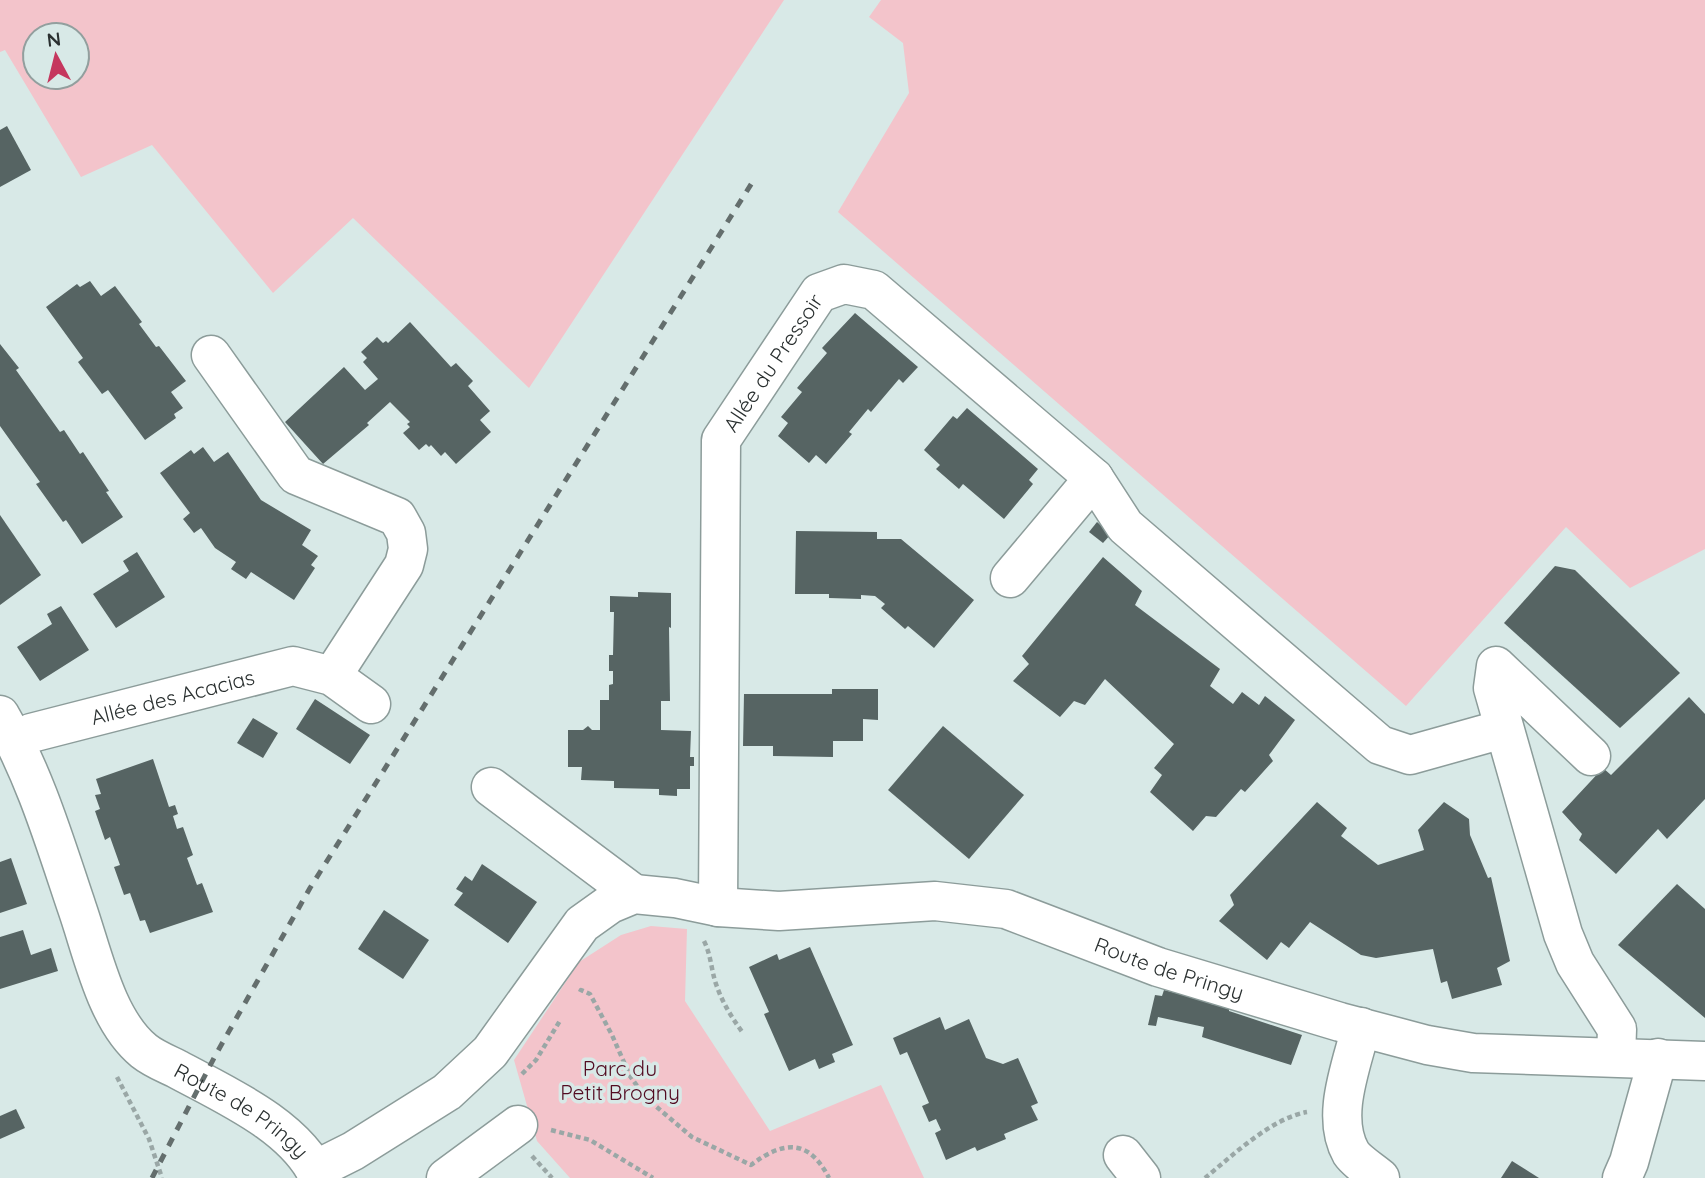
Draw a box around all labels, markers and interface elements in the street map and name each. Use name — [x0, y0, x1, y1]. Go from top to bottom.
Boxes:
north arrow — [21, 21, 91, 91]
text: N — [46, 26, 62, 52]
street label: Allée du Pressoir — [717, 289, 828, 437]
street label: Allée des Acacias — [88, 663, 257, 730]
street label: Route de Pringy — [1091, 931, 1247, 1005]
park label: Parc du Petit Brogny — [560, 1055, 680, 1105]
street label: Route de Pringy — [170, 1057, 315, 1163]

